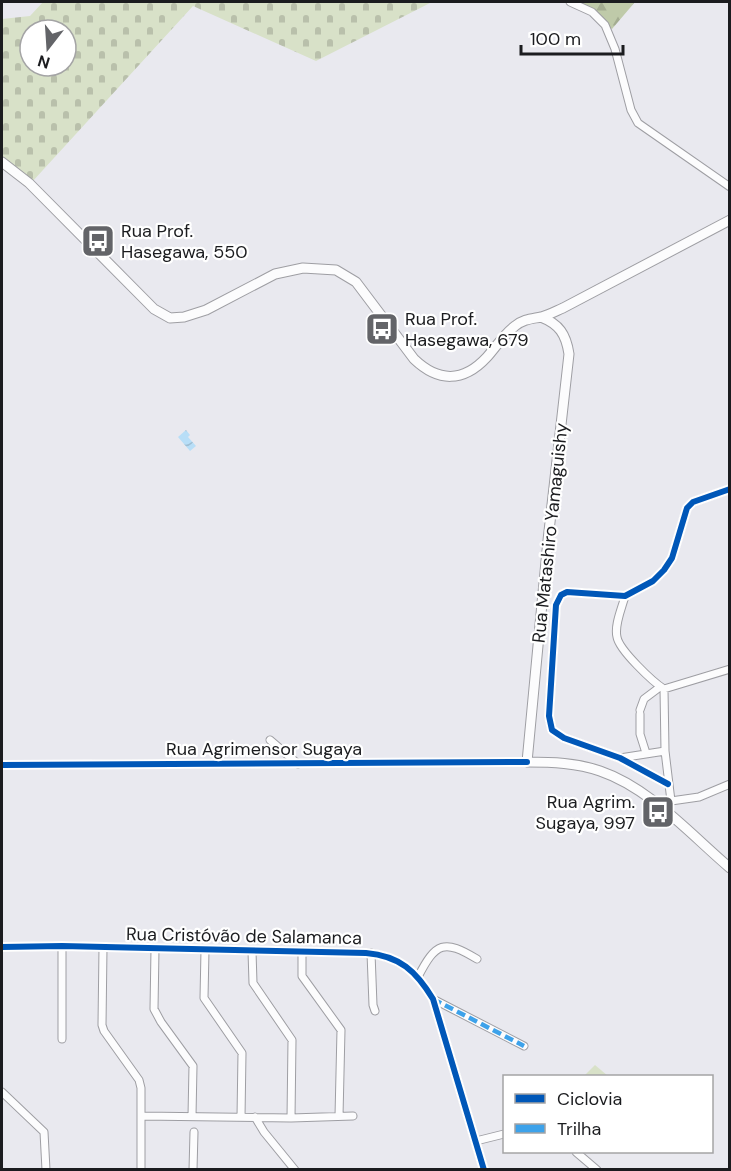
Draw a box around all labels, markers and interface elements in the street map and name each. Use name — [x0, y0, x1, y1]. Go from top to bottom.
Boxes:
north arrow — [18, 18, 78, 78]
scale bar — [521, 18, 623, 56]
text: 100 m — [530, 27, 581, 51]
text: N — [35, 50, 52, 74]
place label: Rua Prof. Hasegawa, 550 — [121, 219, 247, 264]
bus stop icon: Rua Prof. Hasegawa, 550 — [80, 223, 116, 259]
place label: Rua Prof. Hasegawa, 679 — [405, 307, 528, 352]
bus stop icon: Rua Prof. Hasegawa, 679 — [364, 311, 400, 347]
street label: Rua Matashiro Yamaguishy — [527, 422, 573, 644]
street label: Rua Agrimensor Sugaya — [166, 737, 362, 761]
place label: Rua Agrim. Sugaya, 997 — [536, 790, 635, 835]
bus stop icon: Rua Agrim. Sugaya, 997 — [640, 794, 676, 830]
street label: Rua Cristóvão de Salamanca — [126, 922, 362, 950]
legend — [503, 1075, 713, 1153]
text: Ciclovia — [557, 1087, 622, 1111]
text: Trilha — [557, 1117, 601, 1141]

